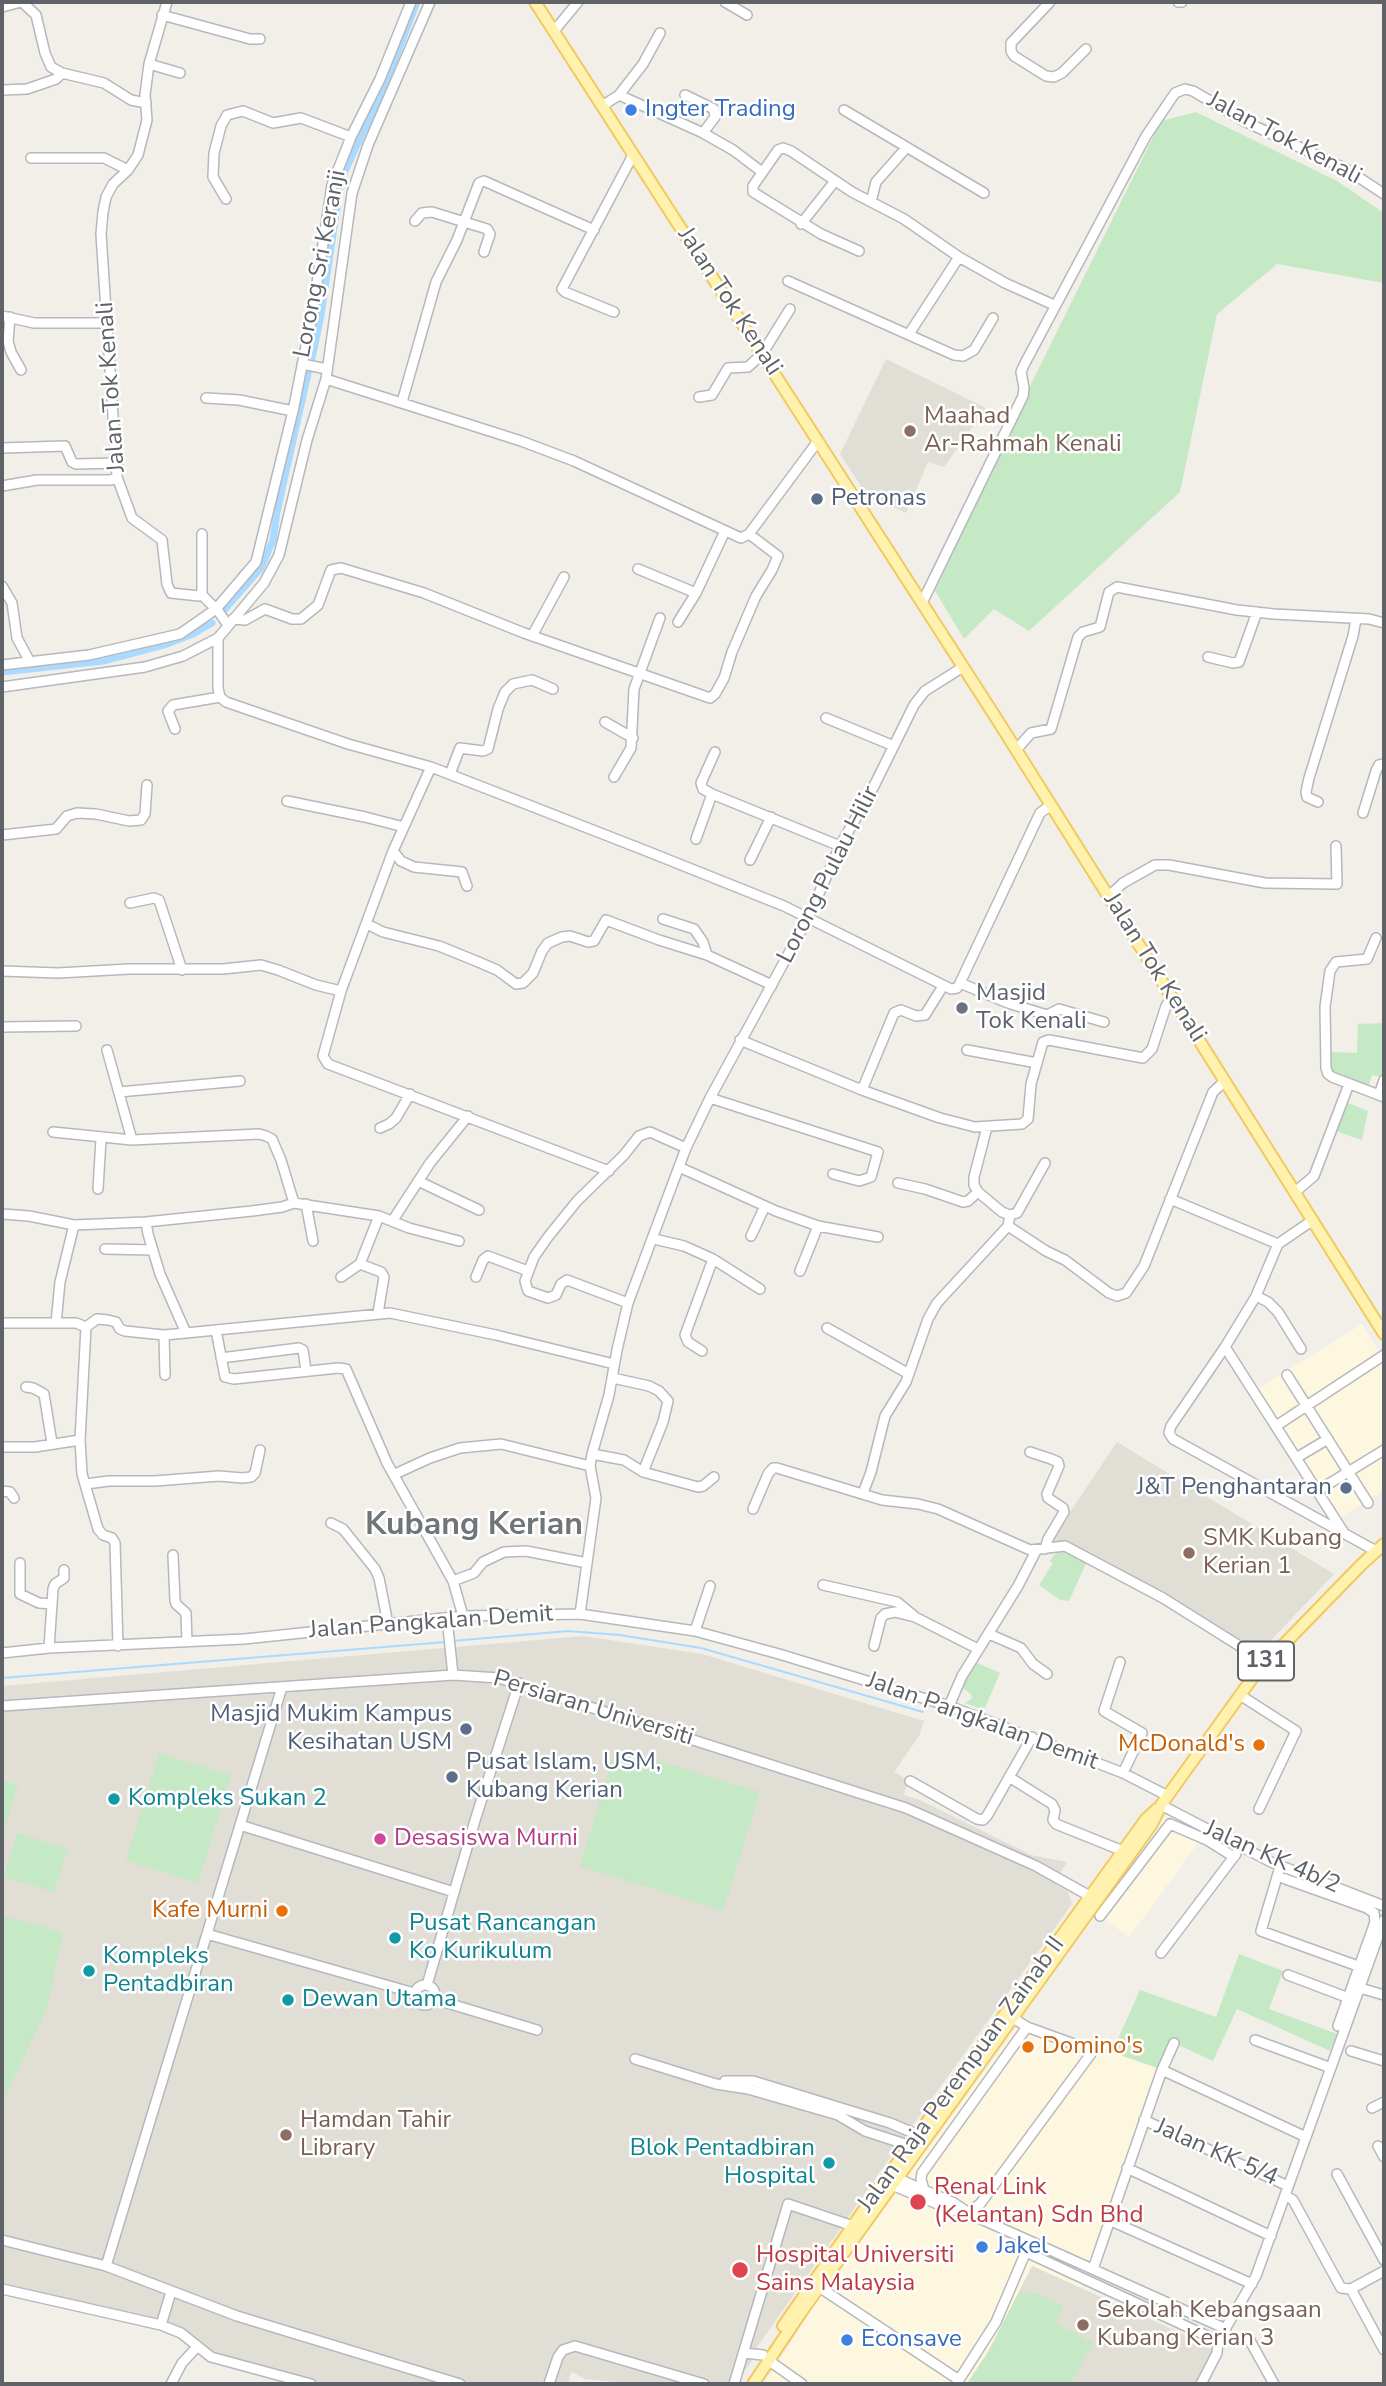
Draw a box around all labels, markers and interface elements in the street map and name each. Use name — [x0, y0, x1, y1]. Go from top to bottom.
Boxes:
street label: Jalan Tok Kenali — [1202, 86, 1366, 192]
place label: Ingter Trading — [645, 96, 796, 124]
marker: Ingter Trading — [623, 102, 639, 118]
street label: Lorong Sri Keranji — [289, 168, 353, 360]
street label: Jalan Tok Kenali — [670, 223, 788, 381]
street label: Jalan Tok Kenali — [92, 301, 132, 473]
place label: Maahad Ar-Rahmah Kenali — [924, 403, 1122, 459]
marker: Maahad Ar-Rahmah Kenali — [902, 423, 918, 439]
place label: Petronas — [831, 485, 926, 513]
marker: Petronas — [809, 491, 825, 507]
street label: Lorong Pulau Hilir — [772, 782, 886, 968]
street label: Jalan Tok Kenali — [1097, 888, 1211, 1048]
place label: Masjid Tok Kenali — [976, 980, 1087, 1036]
marker: Masjid Tok Kenali — [954, 1000, 970, 1016]
place label: J&T Penghantaran — [1137, 1474, 1332, 1502]
marker: J&T Penghantaran — [1338, 1480, 1354, 1496]
district label: Kubang Kerian — [365, 1507, 583, 1545]
place label: SMK Kubang Kerian 1 — [1203, 1525, 1342, 1581]
marker: SMK Kubang Kerian 1 — [1181, 1545, 1197, 1561]
street label: Jalan Pangkalan Demit — [308, 1600, 554, 1646]
road number: 131 — [1238, 1642, 1294, 1680]
street label: Persiaran Universiti — [489, 1665, 697, 1753]
street label: Jalan Pangkalan Demit — [862, 1667, 1102, 1777]
place label: Masjid Mukim Kampus Kesihatan USM — [210, 1701, 452, 1757]
marker: Masjid Mukim Kampus Kesihatan USM — [458, 1721, 474, 1737]
place label: McDonald's — [1118, 1731, 1245, 1759]
marker: McDonald's — [1251, 1737, 1267, 1753]
place label: Pusat Islam, USM, Kubang Kerian — [466, 1749, 661, 1805]
marker: Pusat Islam, USM, Kubang Kerian — [444, 1769, 460, 1785]
place label: Kompleks Sukan 2 — [128, 1785, 327, 1813]
marker: Kompleks Sukan 2 — [106, 1791, 122, 1807]
street label: Jalan KK 4b/2 — [1200, 1815, 1344, 1901]
place label: Desasiswa Murni — [394, 1825, 578, 1853]
marker: Desasiswa Murni — [372, 1831, 388, 1847]
place label: Kafe Murni — [152, 1897, 268, 1925]
marker: Kafe Murni — [274, 1903, 290, 1919]
place label: Pusat Rancangan Ko Kurikulum — [409, 1910, 596, 1966]
marker: Pusat Rancangan Ko Kurikulum — [387, 1930, 403, 1946]
street label: Jalan Raja Perempuan Zainab II — [852, 1932, 1072, 2218]
place label: Kompleks Pentadbiran — [103, 1943, 234, 1999]
marker: Kompleks Pentadbiran — [81, 1963, 97, 1979]
place label: Dewan Utama — [302, 1986, 457, 2014]
marker: Dewan Utama — [280, 1992, 296, 2008]
place label: Domino's — [1042, 2033, 1143, 2061]
marker: Domino's — [1020, 2039, 1036, 2055]
place label: Hamdan Tahir Library — [300, 2107, 451, 2163]
street label: Jalan KK 5/4 — [1150, 2113, 1282, 2193]
marker: Hamdan Tahir Library — [278, 2127, 294, 2143]
place label: Blok Pentadbiran Hospital — [630, 2135, 815, 2191]
marker: Blok Pentadbiran Hospital — [821, 2155, 837, 2171]
place label: Renal Link (Kelantan) Sdn Bhd — [934, 2174, 1143, 2230]
marker: Renal Link (Kelantan) Sdn Bhd — [908, 2192, 928, 2212]
place label: Jakel — [996, 2233, 1048, 2261]
marker: Jakel — [974, 2239, 990, 2255]
place label: Hospital Universiti Sains Malaysia — [756, 2242, 954, 2298]
marker: Hospital Universiti Sains Malaysia — [730, 2260, 750, 2280]
place label: Sekolah Kebangsaan Kubang Kerian 3 — [1097, 2297, 1322, 2353]
marker: Sekolah Kebangsaan Kubang Kerian 3 — [1075, 2317, 1091, 2333]
place label: Econsave — [861, 2326, 962, 2354]
marker: Econsave — [839, 2332, 855, 2348]

